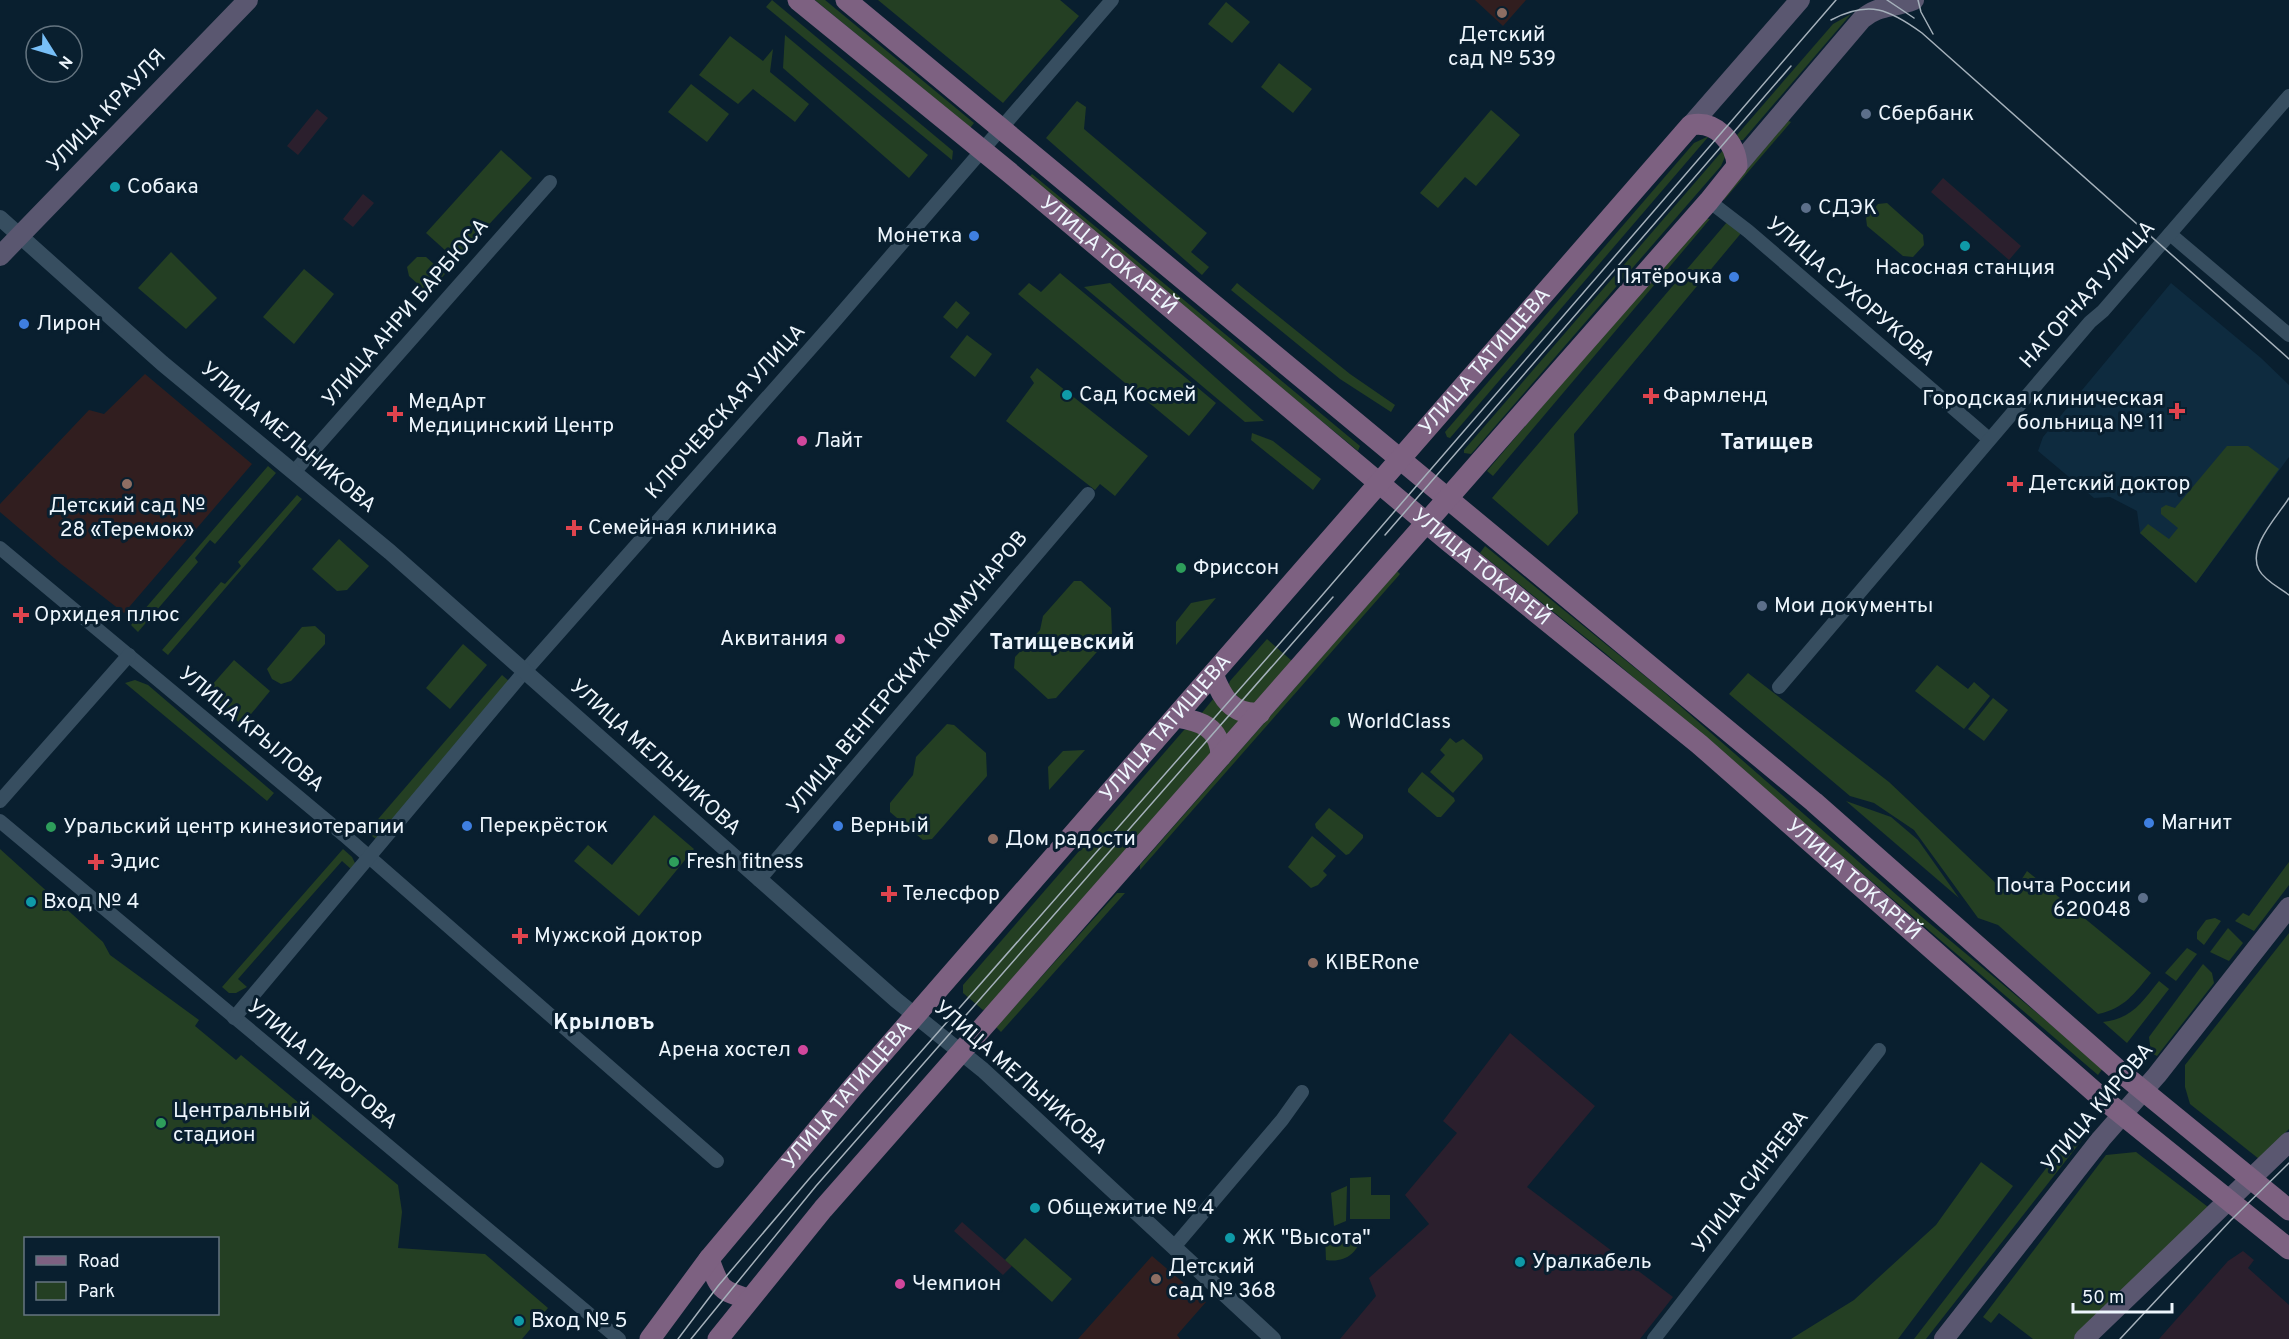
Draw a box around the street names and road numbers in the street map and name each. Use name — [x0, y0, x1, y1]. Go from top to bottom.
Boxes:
street label: УЛИЦА КРАУЛЯ — [42, 44, 172, 178]
street label: УЛИЦА ТОКАРЕЙ — [1034, 190, 1183, 321]
street label: УЛИЦА СУХОРУКОВА — [1760, 211, 1940, 373]
street label: УЛИЦА АНРИ БАРБЮСА — [317, 213, 495, 413]
street label: НАГОРНАЯ УЛИЦА — [2014, 215, 2162, 375]
street label: УЛИЦА ТАТИЩЕВА — [1413, 282, 1557, 441]
street label: КЛЮЧЕВСКАЯ УЛИЦА — [640, 319, 812, 505]
street label: УЛИЦА МЕЛЬНИКОВА — [195, 357, 381, 519]
street label: УЛИЦА ТОКАРЕЙ — [1406, 503, 1557, 632]
street label: УЛИЦА ВЕНГЕРСКИХ КОММУНАРОВ — [781, 526, 1035, 820]
street label: УЛИЦА ТАТИЩЕВА — [1094, 648, 1238, 807]
street label: УЛИЦА КРЫЛОВА — [173, 661, 329, 799]
street label: УЛИЦА МЕЛЬНИКОВА — [564, 674, 746, 842]
street label: УЛИЦА ТОКАРЕЙ — [1780, 813, 1927, 947]
street label: УЛИЦА ПИРОГОВА — [241, 994, 403, 1136]
street label: УЛИЦА МЕЛЬНИКОВА — [928, 995, 1112, 1161]
street label: УЛИЦА ТАТИЩЕВА — [776, 1015, 918, 1175]
street label: УЛИЦА КИРОВА — [2036, 1038, 2160, 1178]
street label: УЛИЦА СИНЯЕВА — [1687, 1105, 1815, 1259]

